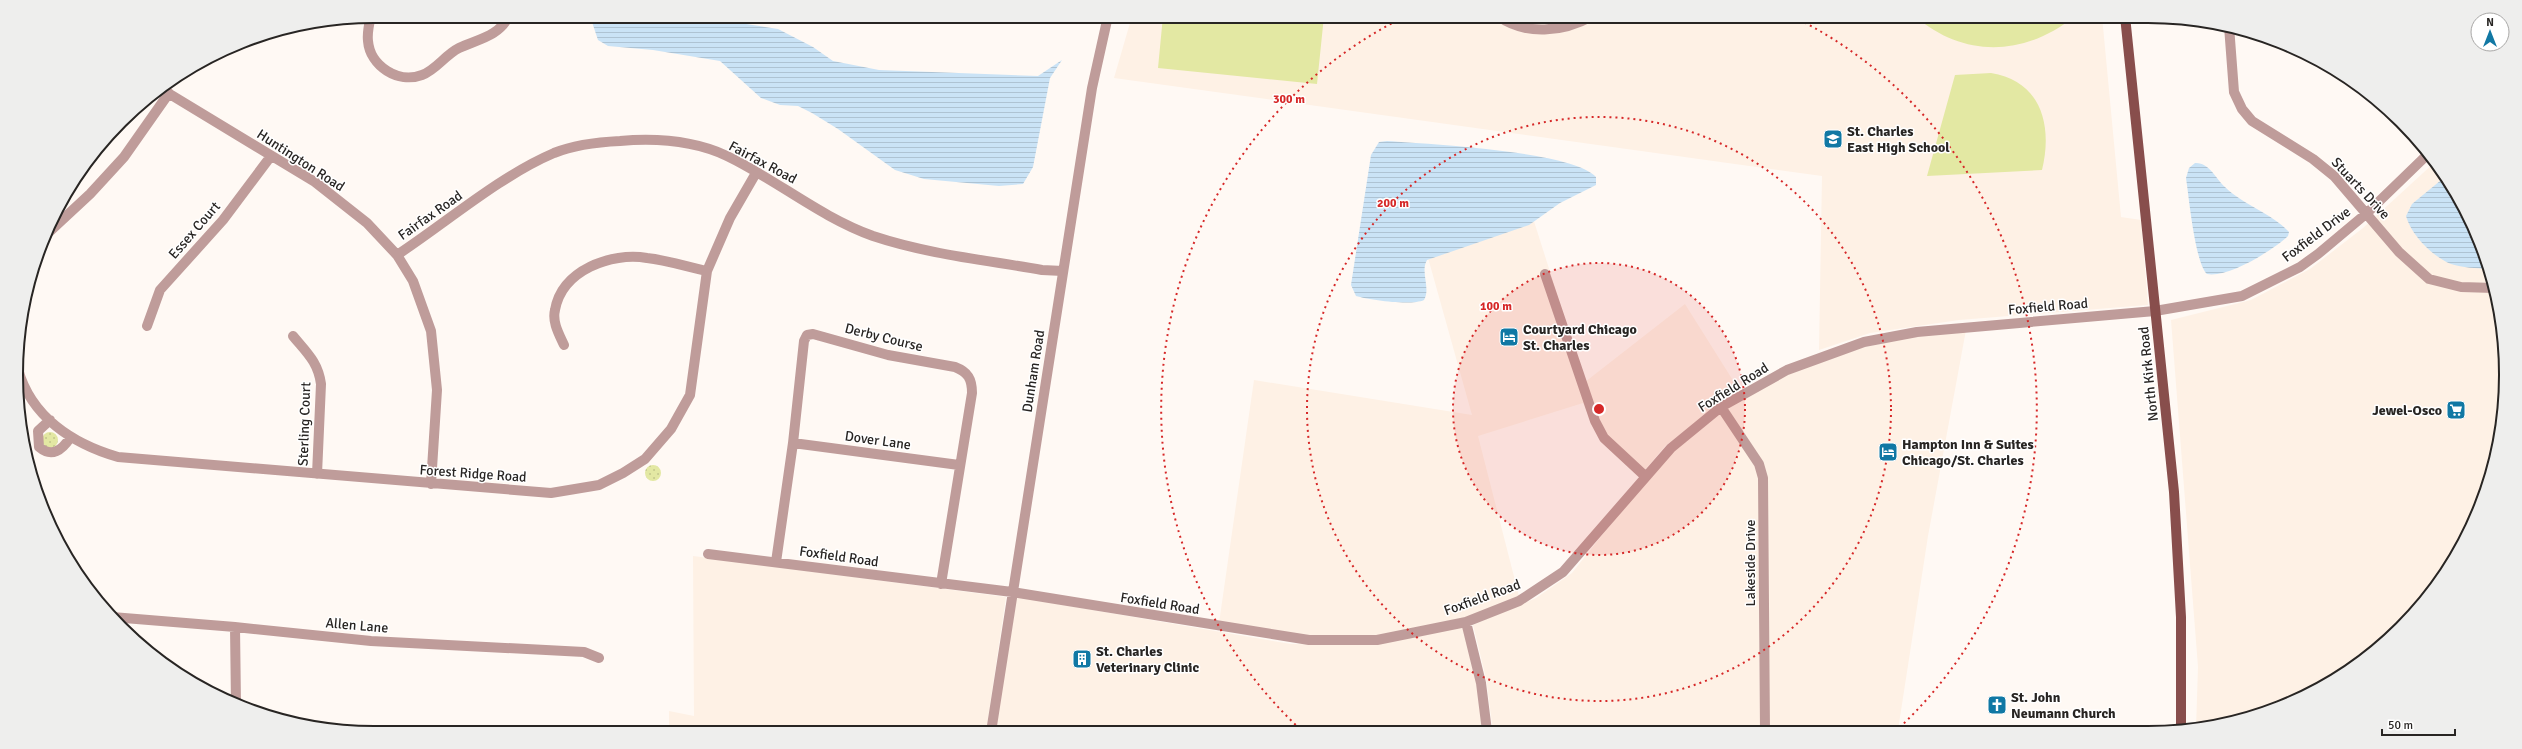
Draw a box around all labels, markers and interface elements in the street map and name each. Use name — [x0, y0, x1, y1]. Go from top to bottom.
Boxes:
north arrow — [2470, 12, 2510, 52]
text: N — [2486, 16, 2494, 29]
text: 300 m — [1273, 92, 1305, 107]
place label: St. Charles East High School — [1847, 123, 1950, 156]
street label: Huntington Road — [254, 126, 348, 195]
school or university icon: St. Charles East High School — [1822, 128, 1844, 150]
street label: Fairfax Road — [726, 137, 800, 187]
street label: Stuarts Drive — [2328, 154, 2394, 223]
street label: Fairfax Road — [395, 187, 466, 244]
text: 200 m — [1377, 196, 1409, 211]
street label: Essex Court — [165, 198, 224, 262]
street label: Foxfield Drive — [2279, 203, 2354, 266]
street label: Foxfield Road — [2007, 295, 2089, 318]
text: 100 m — [1480, 299, 1512, 314]
street label: Derby Course — [843, 320, 925, 355]
place label: Courtyard Chicago St. Charles — [1523, 321, 1637, 354]
hotel icon: Courtyard Chicago St. Charles — [1498, 326, 1520, 348]
street label: North Kirk Road — [2135, 326, 2162, 422]
street label: Dunham Road — [1019, 329, 1048, 414]
street label: Foxfield Road — [1695, 359, 1772, 416]
street label: Sterling Court — [295, 382, 314, 466]
supermarket icon: Jewel-Osco — [2445, 399, 2467, 421]
centre of rings — [1592, 402, 1606, 416]
place label: Jewel-Osco — [2372, 402, 2442, 419]
street label: Dover Lane — [844, 427, 912, 454]
place label: Hampton Inn & Suites Chicago/St. Charles — [1902, 436, 2034, 469]
hotel icon: Hampton Inn & Suites Chicago/St. Charles — [1877, 441, 1899, 463]
street label: Forest Ridge Road — [419, 461, 527, 486]
street label: Lakeside Drive — [1742, 520, 1759, 606]
street label: Foxfield Road — [798, 543, 880, 570]
street label: Foxfield Road — [1442, 576, 1523, 619]
street label: Foxfield Road — [1119, 589, 1201, 618]
street label: Allen Lane — [325, 614, 389, 637]
place label: St. Charles Veterinary Clinic — [1096, 643, 1200, 676]
building icon: St. Charles Veterinary Clinic — [1071, 648, 1093, 670]
place label: St. John Neumann Church — [2011, 689, 2116, 722]
church icon: St. John Neumann Church — [1986, 694, 2008, 716]
scale bar — [2382, 711, 2455, 737]
text: 50 m — [2388, 718, 2413, 733]

